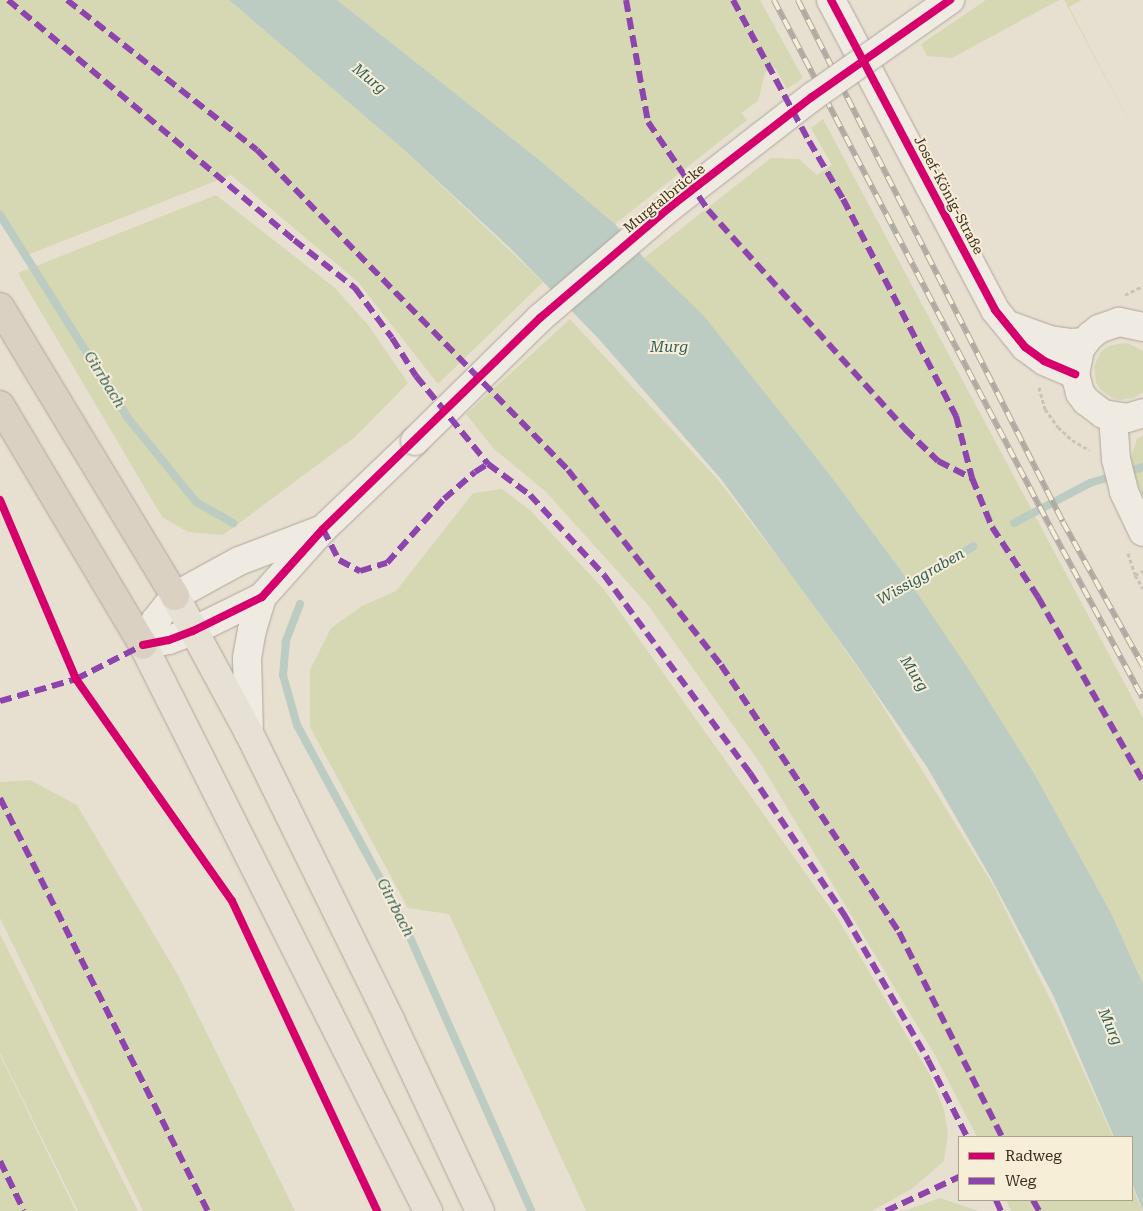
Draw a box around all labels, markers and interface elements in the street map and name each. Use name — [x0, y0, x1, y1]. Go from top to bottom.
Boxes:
water label: Murg — [349, 60, 389, 98]
street label: Josef-König-Straße — [911, 133, 987, 257]
street label: Murgtalbrücke — [620, 160, 708, 236]
water label: Murg — [650, 339, 688, 357]
water label: Girrbach — [80, 348, 128, 412]
water label: Wissiggraben — [874, 545, 968, 609]
water label: Murg — [896, 653, 932, 695]
water label: Girrbach — [373, 876, 417, 940]
water label: Murg — [1094, 1006, 1126, 1048]
legend — [958, 1136, 1133, 1201]
text: Radweg — [1005, 1147, 1062, 1165]
text: Weg — [1005, 1172, 1036, 1190]

